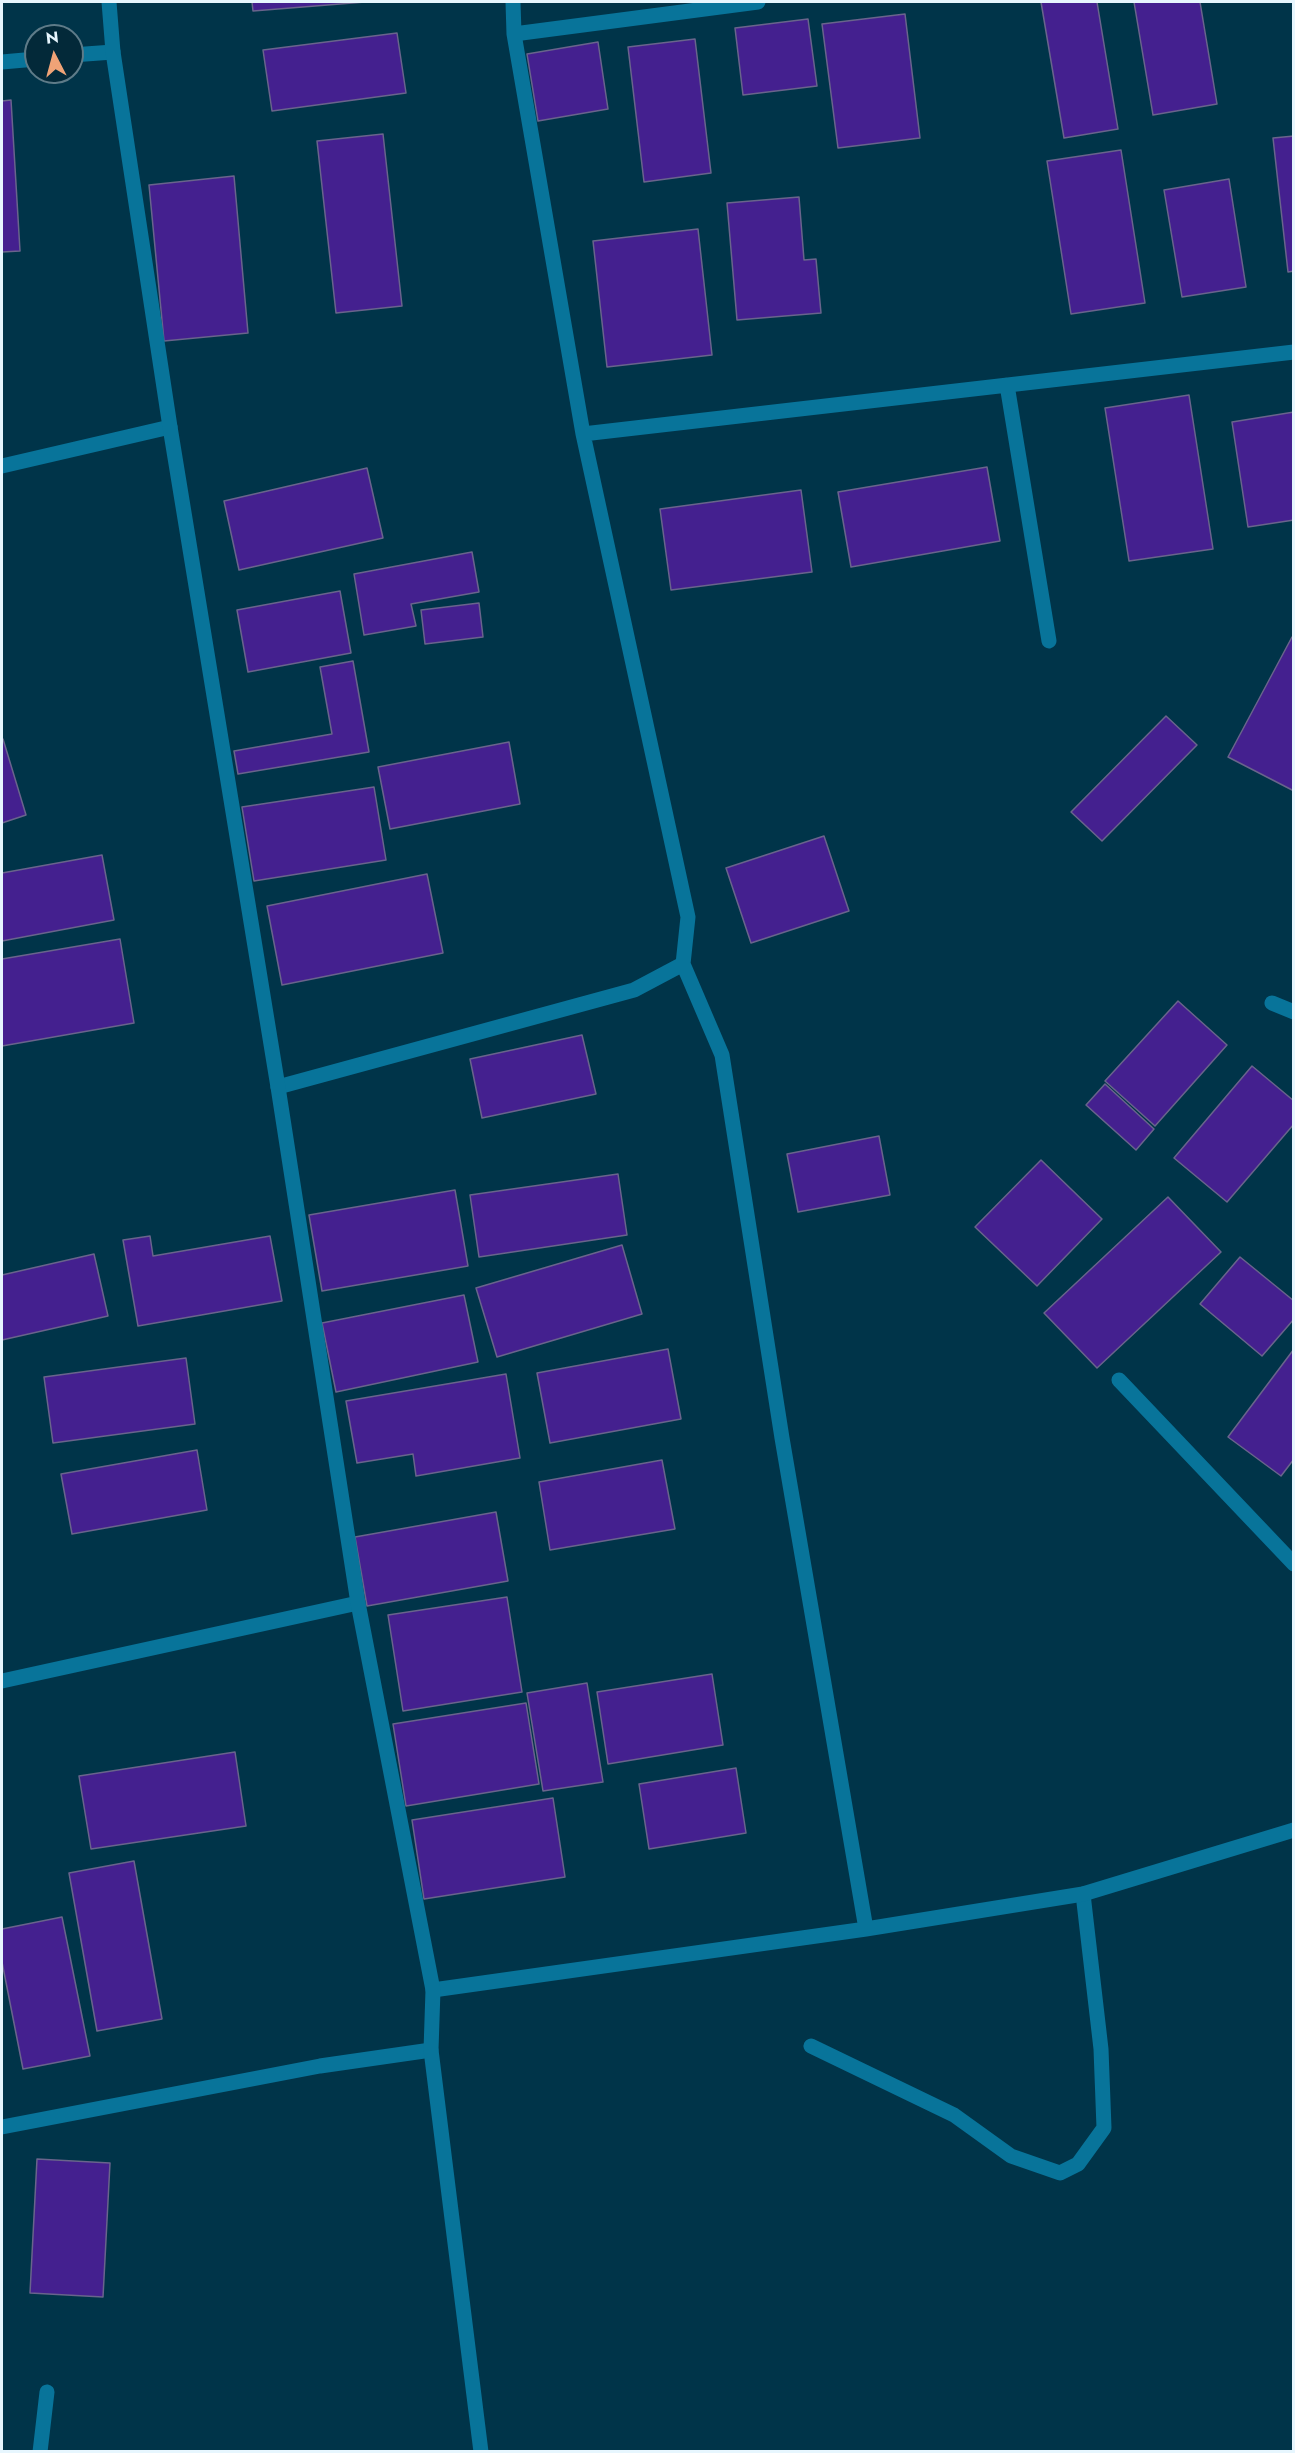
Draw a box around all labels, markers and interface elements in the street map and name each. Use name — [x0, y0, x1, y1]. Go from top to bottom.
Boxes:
north arrow — [24, 24, 84, 84]
text: N — [45, 25, 60, 50]

